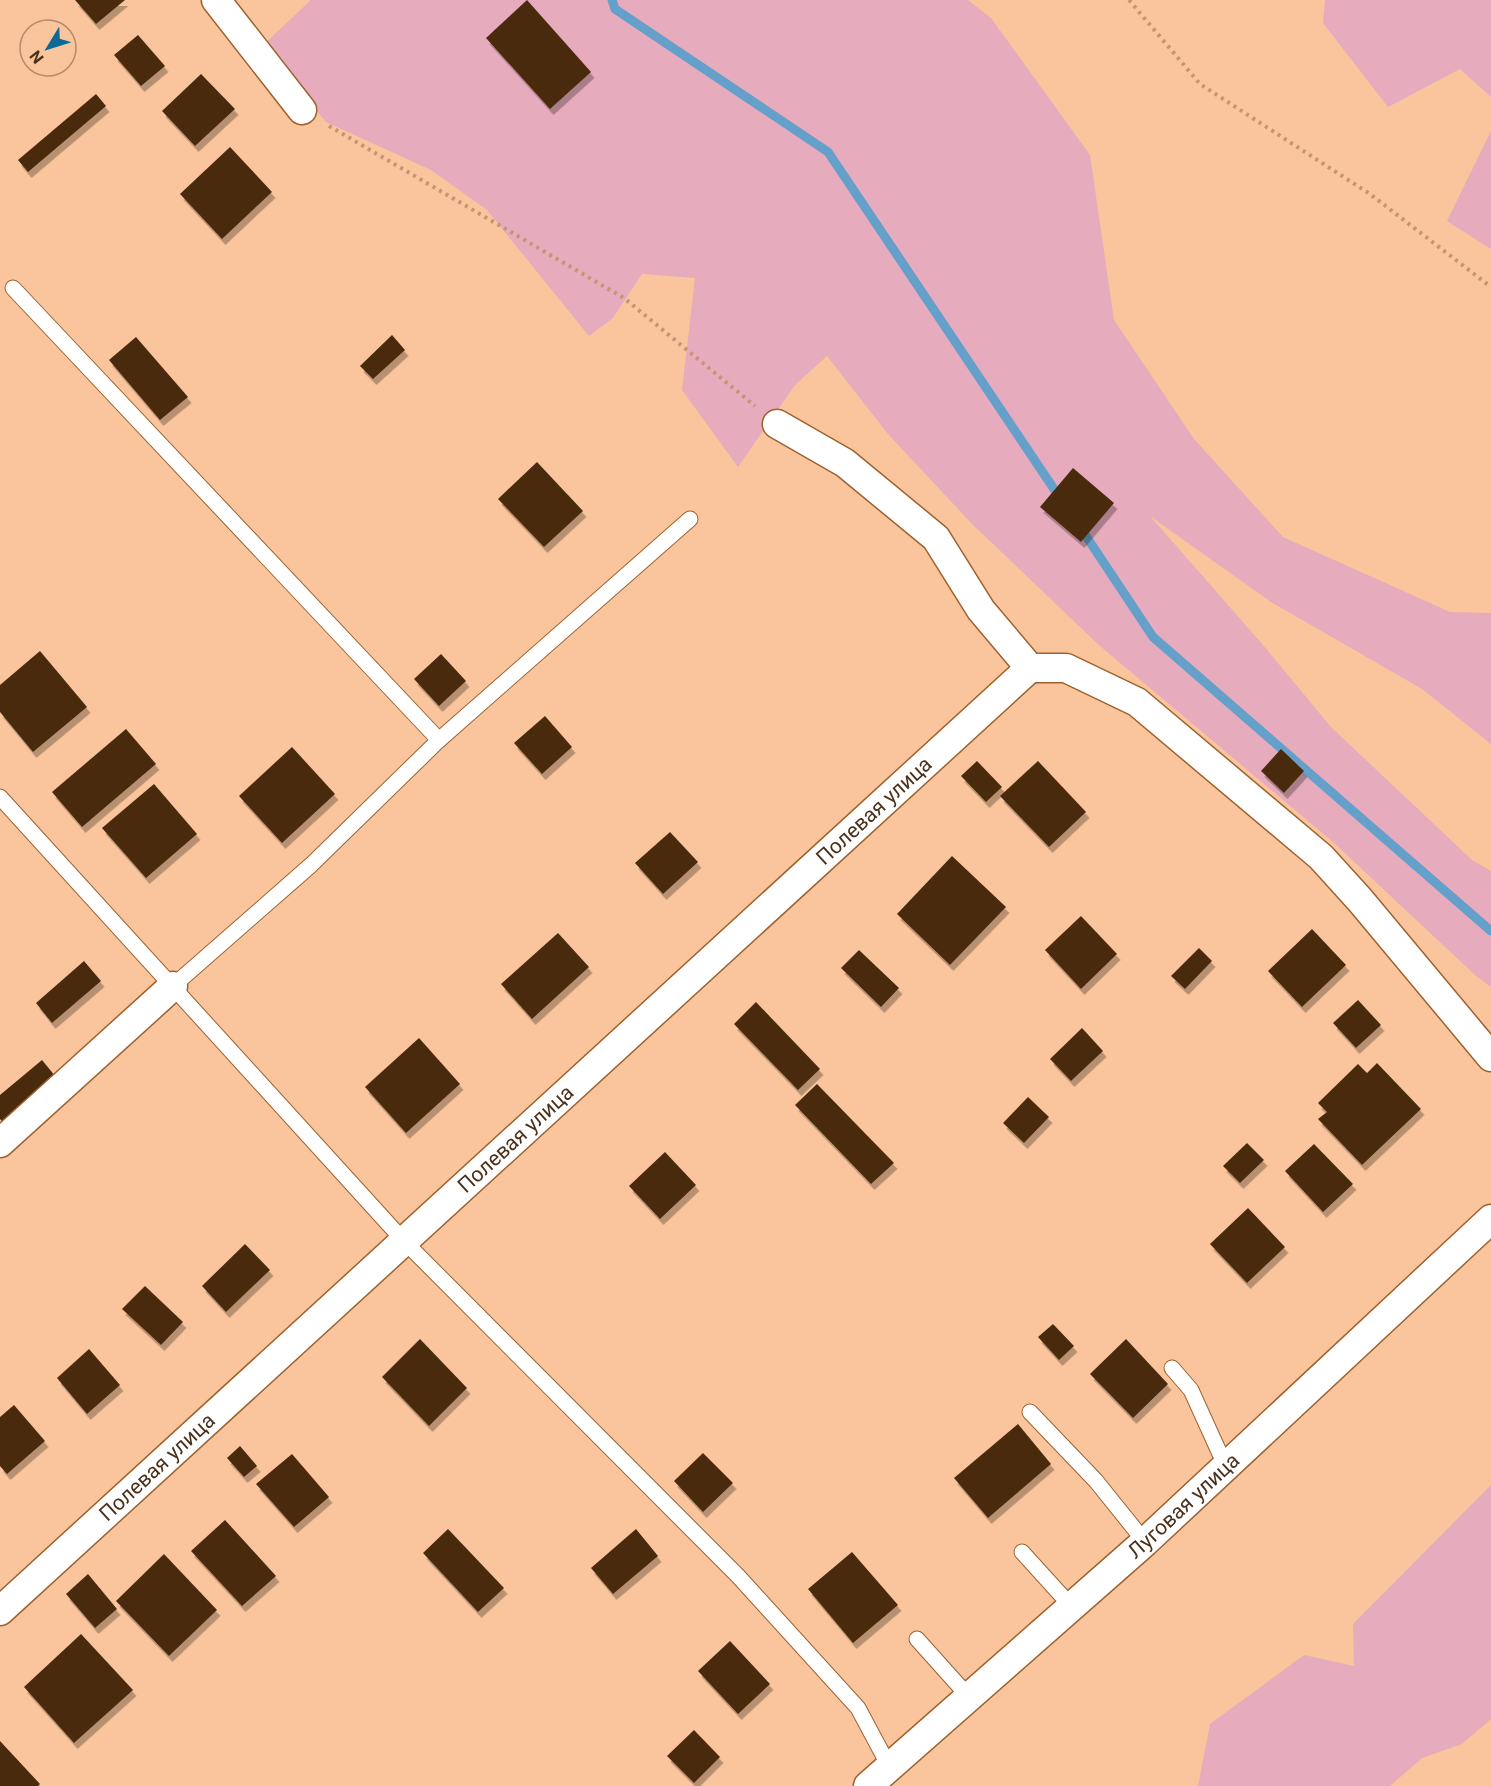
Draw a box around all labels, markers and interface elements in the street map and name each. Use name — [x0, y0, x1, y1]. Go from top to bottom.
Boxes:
north arrow — [18, 18, 78, 78]
text: N — [26, 47, 48, 67]
street label: Полевая улица — [811, 752, 937, 870]
street label: Полевая улица — [453, 1080, 578, 1198]
street label: Полевая улица — [94, 1408, 220, 1526]
street label: Луговая улица — [1123, 1448, 1244, 1563]

